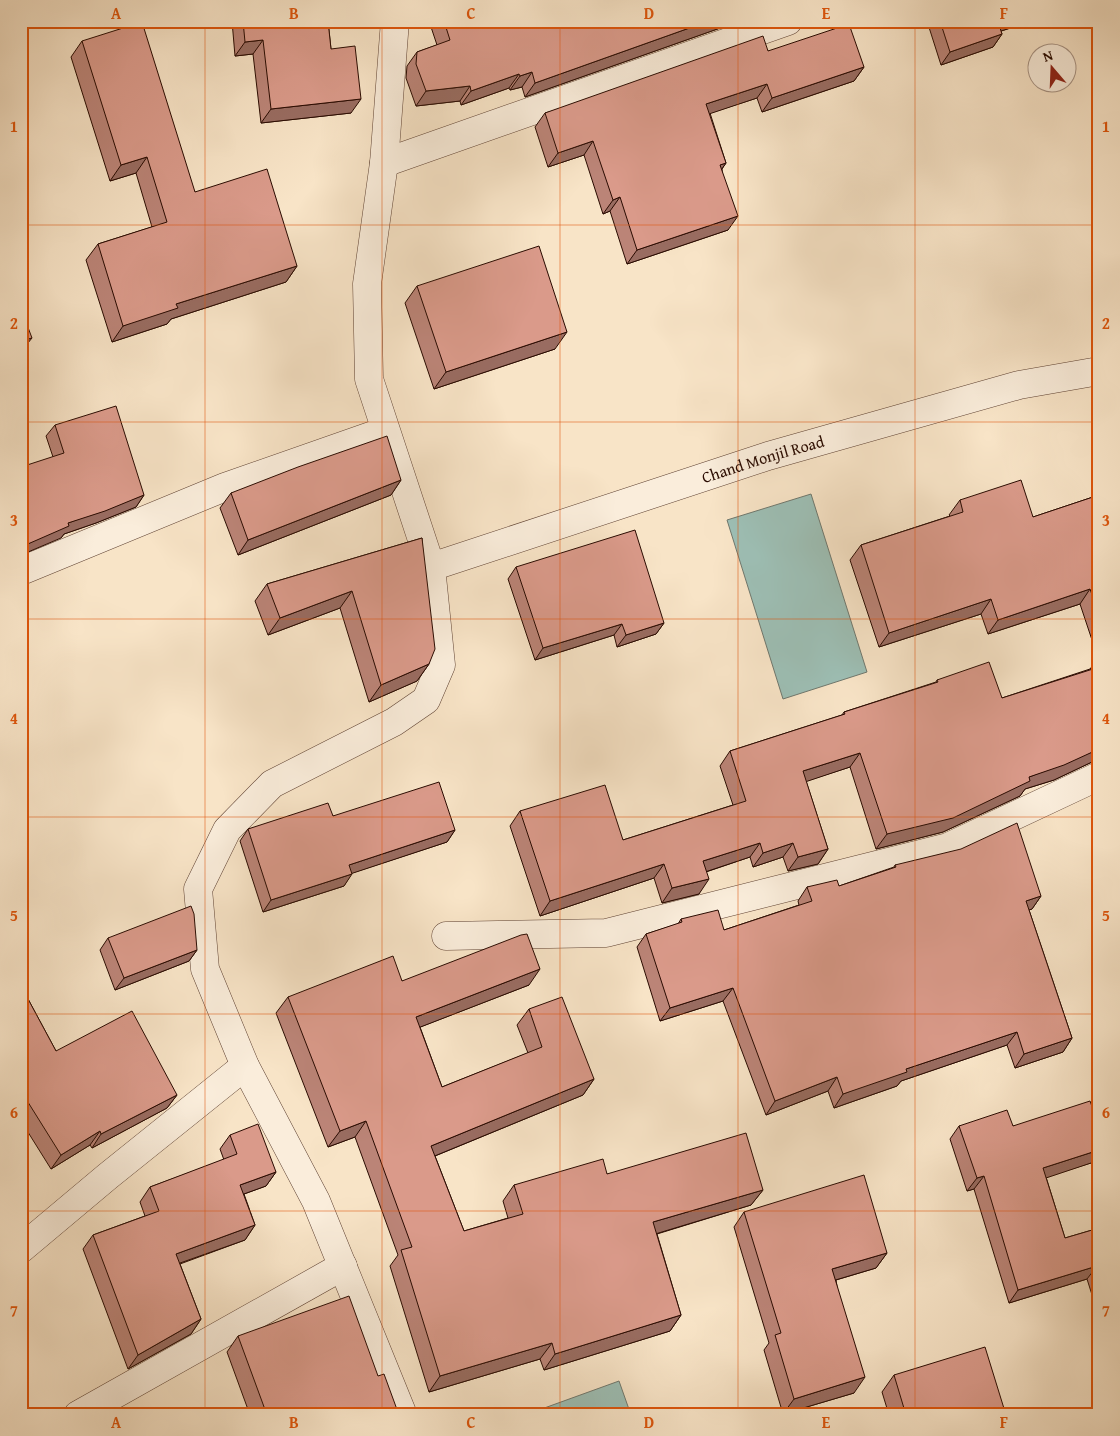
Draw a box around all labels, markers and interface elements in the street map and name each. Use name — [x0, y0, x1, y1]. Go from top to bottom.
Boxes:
text: A — [111, 1, 122, 25]
text: B — [289, 1, 299, 25]
text: C — [466, 1, 476, 25]
text: D — [644, 1, 654, 25]
text: E — [822, 1, 831, 25]
text: F — [1000, 1, 1008, 25]
north arrow — [1028, 42, 1078, 92]
text: N — [1040, 45, 1056, 67]
text: 1 — [10, 114, 18, 138]
text: 1 — [1102, 114, 1110, 138]
text: 2 — [10, 311, 18, 335]
text: 2 — [1102, 311, 1110, 335]
street label: Chand Monjil Road — [698, 429, 827, 489]
text: 3 — [10, 508, 18, 532]
text: 3 — [1102, 508, 1110, 532]
text: 4 — [10, 706, 18, 730]
text: 4 — [1102, 706, 1110, 730]
text: 5 — [10, 903, 18, 927]
text: 5 — [1102, 903, 1110, 927]
text: 6 — [10, 1100, 18, 1124]
text: 6 — [1102, 1100, 1110, 1124]
text: 7 — [10, 1298, 18, 1322]
text: 7 — [1102, 1298, 1110, 1322]
text: A — [111, 1410, 122, 1434]
text: B — [289, 1410, 299, 1434]
text: C — [466, 1410, 476, 1434]
text: D — [644, 1410, 654, 1434]
text: E — [822, 1410, 831, 1434]
text: F — [1000, 1410, 1008, 1434]

